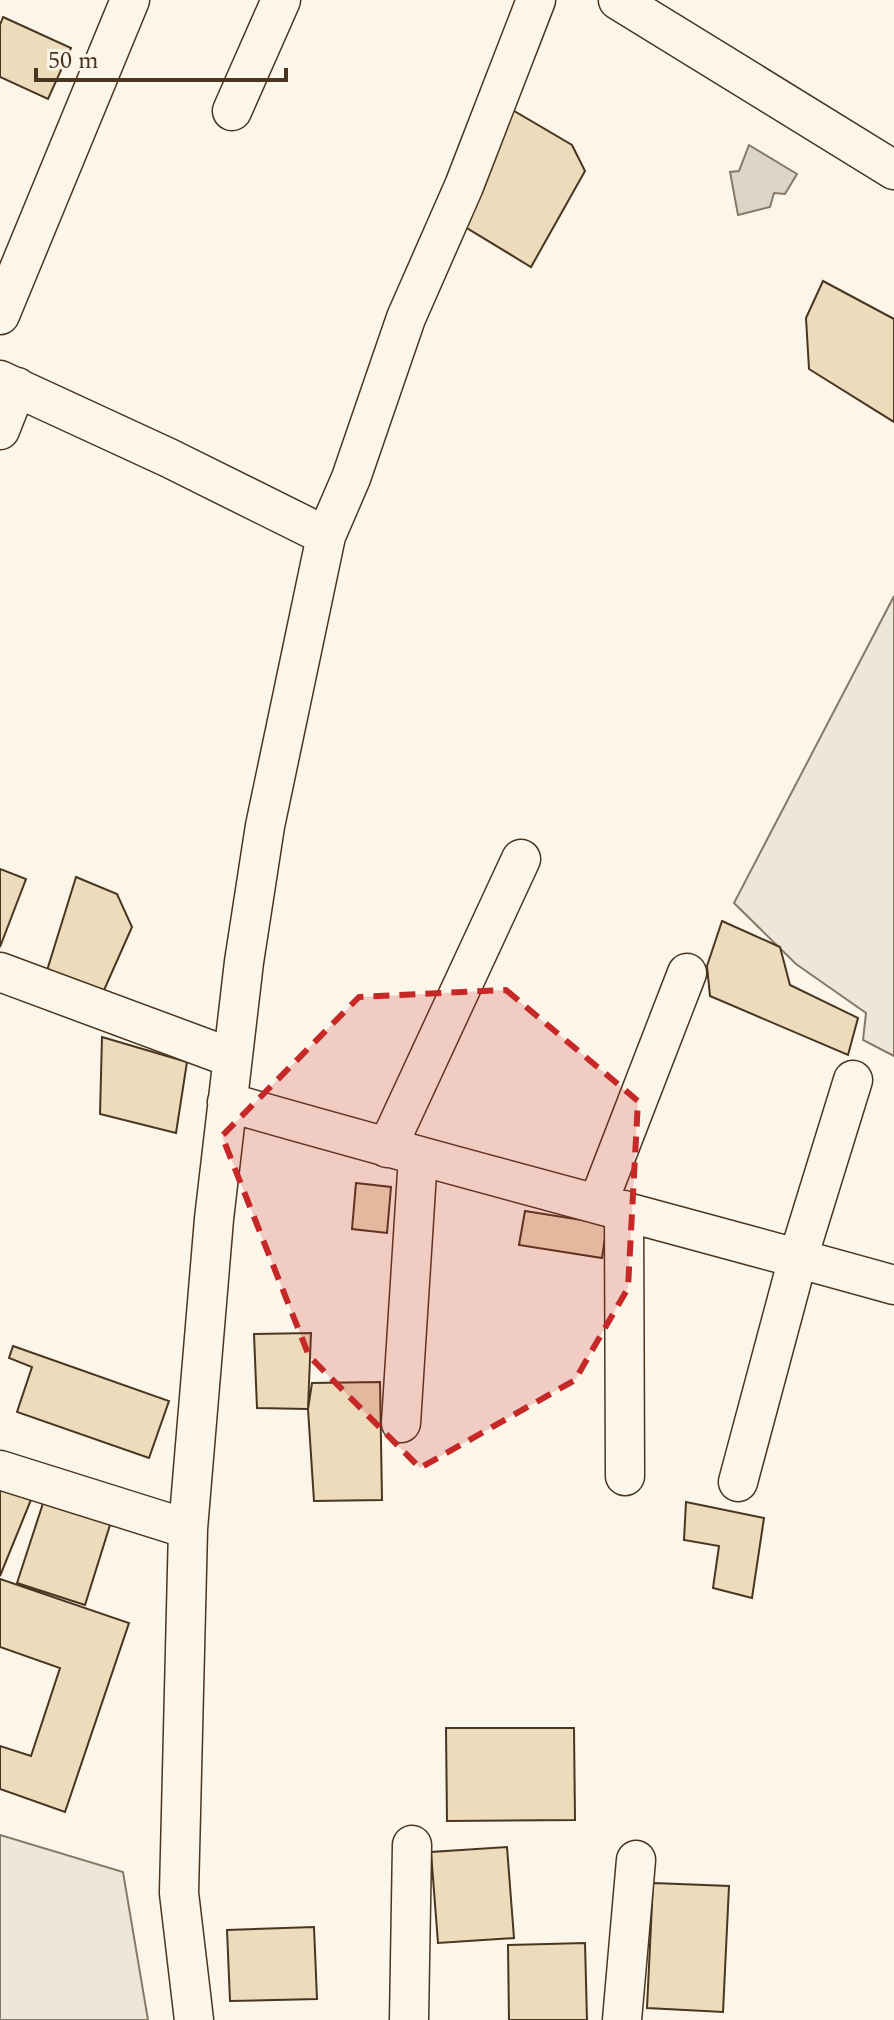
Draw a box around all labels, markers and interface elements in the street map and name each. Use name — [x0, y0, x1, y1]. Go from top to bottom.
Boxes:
scale bar — [36, 32, 286, 82]
text: 50 m — [48, 43, 99, 79]

